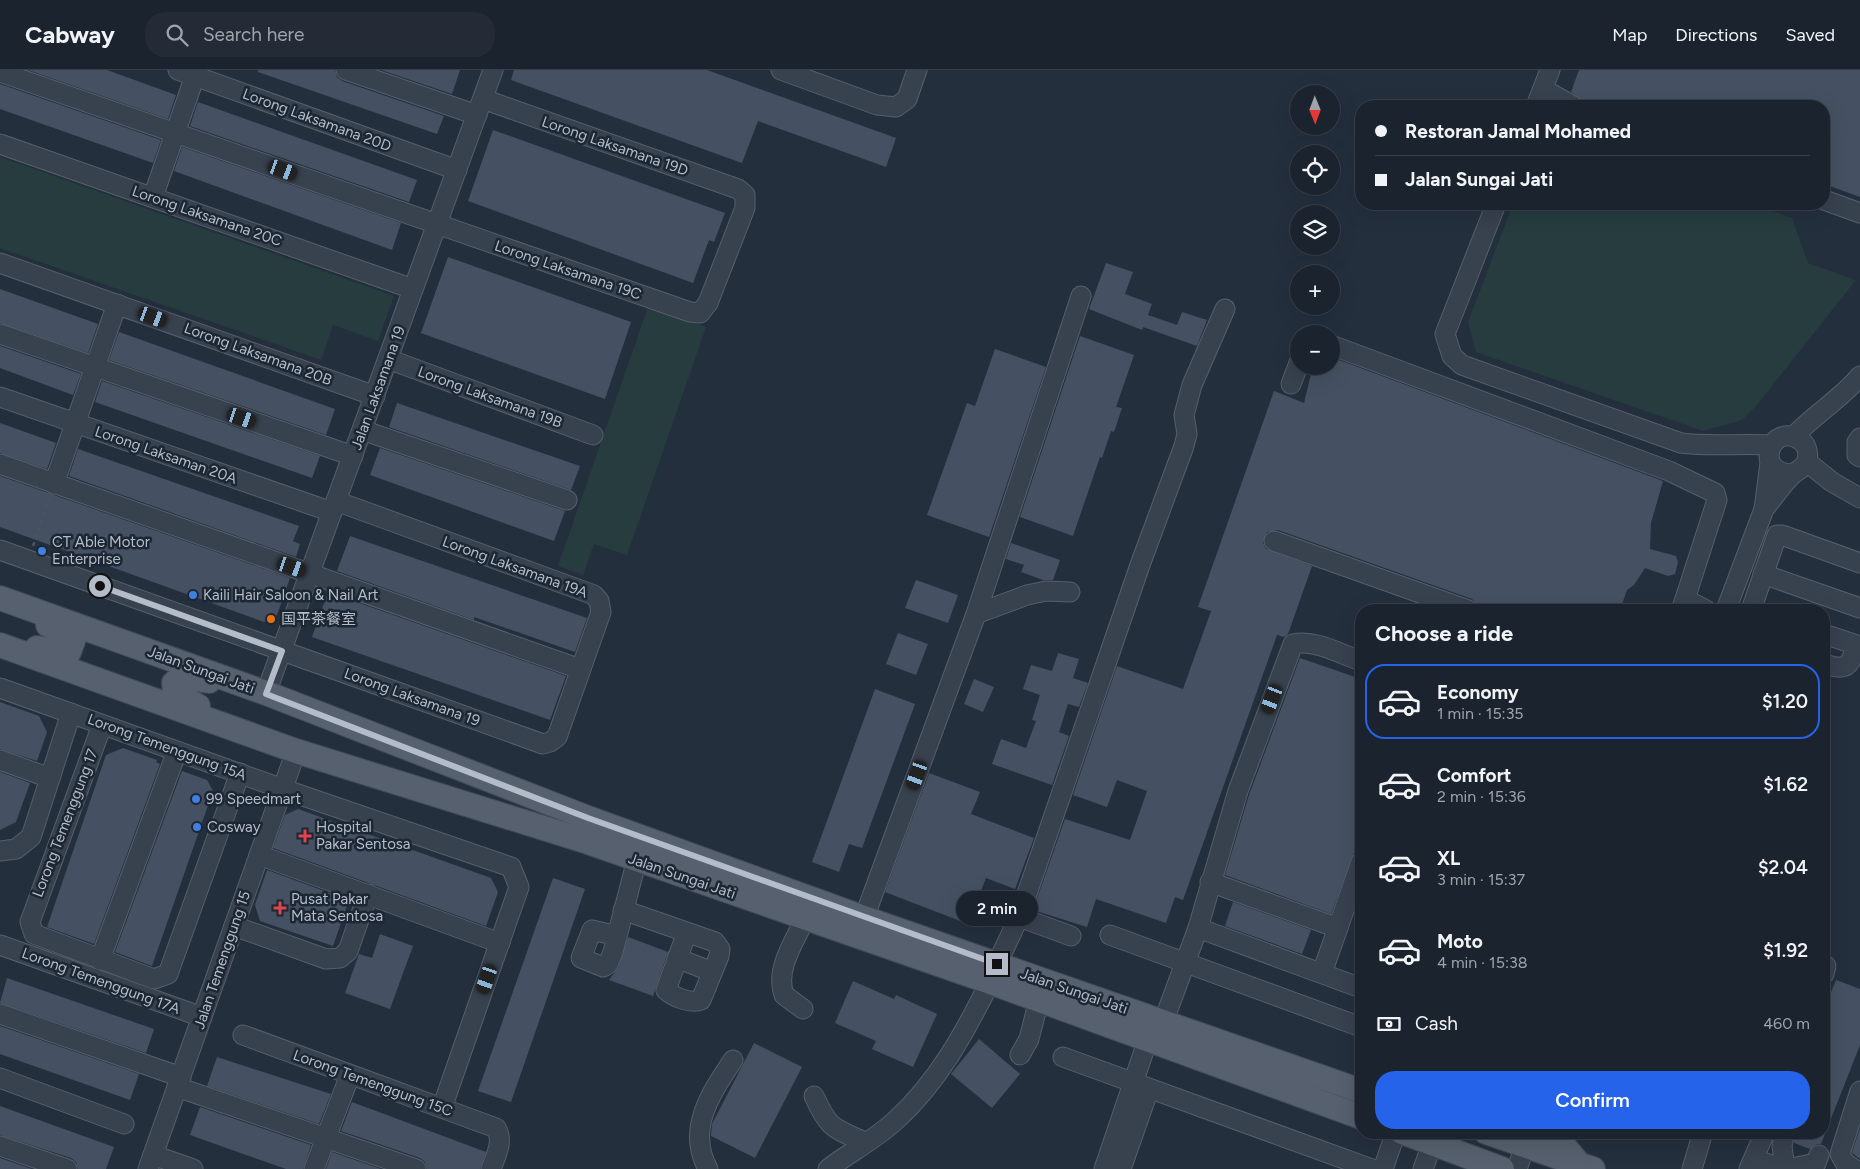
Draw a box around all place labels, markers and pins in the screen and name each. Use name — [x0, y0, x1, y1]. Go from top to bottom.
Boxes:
place label: CT Able Motor Enterprise — [52, 533, 150, 568]
marker: CT Able Motor Enterprise — [36, 545, 48, 557]
place label: Kaili Hair Saloon & Nail Art — [203, 586, 379, 604]
marker: Kaili Hair Saloon & Nail Art — [187, 589, 199, 601]
place label: 国平茶餐室 — [281, 610, 356, 628]
marker: 国平茶餐室 — [265, 613, 277, 625]
place label: 99 Speedmart — [206, 790, 301, 808]
marker: 99 Speedmart — [190, 793, 202, 805]
place label: Cosway — [207, 818, 261, 836]
place label: Hospital Pakar Sentosa — [316, 818, 410, 853]
marker: Cosway — [191, 821, 203, 833]
marker: Hospital Pakar Sentosa — [298, 829, 312, 843]
place label: Pusat Pakar Mata Sentosa — [291, 890, 383, 925]
marker: Pusat Pakar Mata Sentosa — [273, 901, 287, 915]

